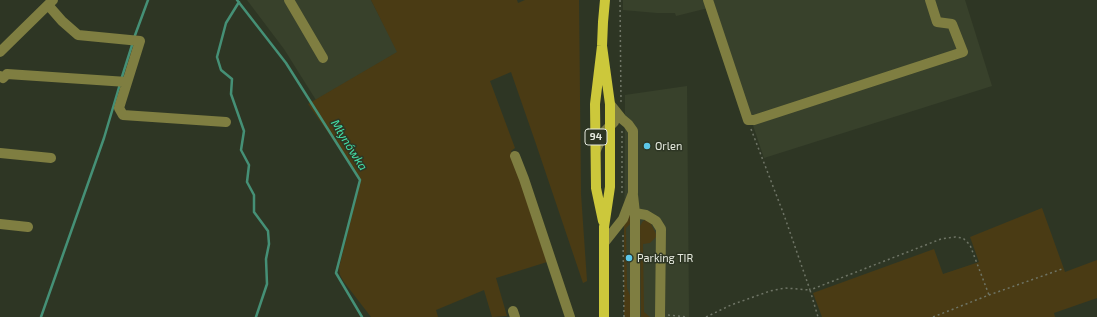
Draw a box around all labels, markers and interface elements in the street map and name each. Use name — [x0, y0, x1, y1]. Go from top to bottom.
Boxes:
water label: Młynówka — [328, 117, 370, 173]
road number: 94 — [585, 129, 607, 145]
place label: Orlen — [655, 139, 682, 153]
marker: Orlen — [642, 141, 652, 151]
place label: Parking TIR — [637, 251, 693, 265]
marker: Parking TIR — [624, 253, 634, 263]

